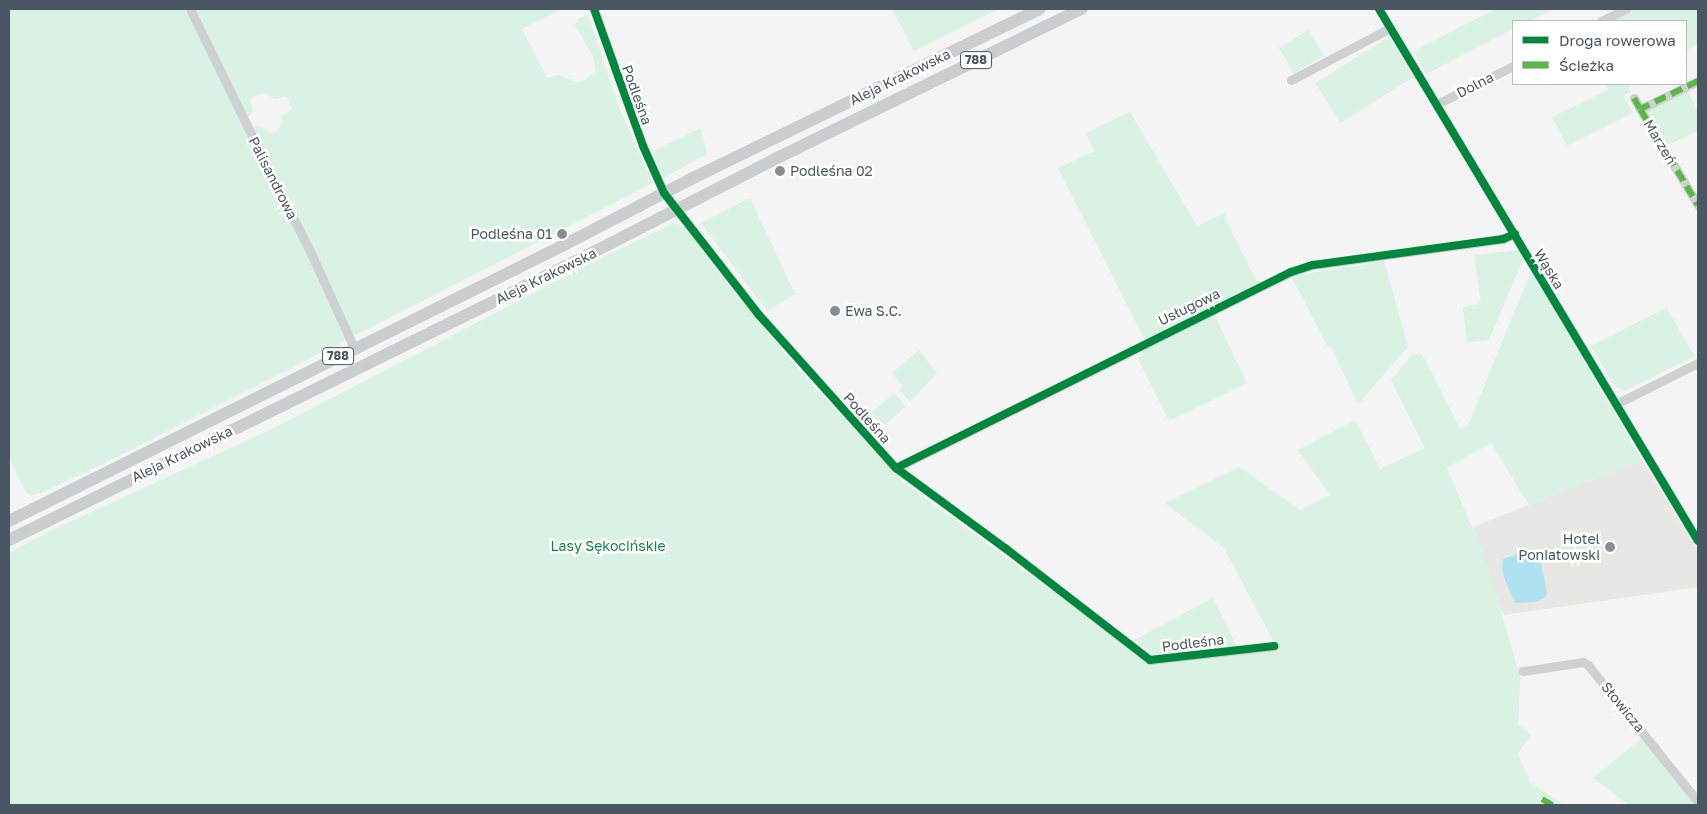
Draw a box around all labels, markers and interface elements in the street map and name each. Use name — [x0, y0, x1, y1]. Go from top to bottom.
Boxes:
legend — [1512, 20, 1687, 85]
text: Droga rowerowa — [1559, 31, 1676, 49]
street label: Aleja Krakowska — [847, 45, 953, 109]
road number: 788 — [960, 50, 992, 70]
text: Ścieżka — [1559, 56, 1614, 74]
street label: Podleśna — [618, 63, 656, 127]
street label: Dolna — [1454, 69, 1496, 101]
street label: Marzeń — [1640, 116, 1680, 168]
street label: Palisandrowa — [245, 134, 301, 222]
place label: Podleśna 02 — [790, 163, 873, 179]
marker: Podleśna 02 — [774, 165, 786, 177]
place label: Podleśna 01 — [471, 226, 552, 242]
marker: Podleśna 01 — [556, 228, 568, 240]
street label: Aleja Krakowska — [493, 244, 599, 308]
street label: Wąska — [1530, 246, 1568, 292]
street label: Usługowa — [1155, 285, 1223, 329]
place label: Ewa S.C. — [845, 303, 902, 319]
marker: Ewa S.C. — [829, 305, 841, 317]
road number: 788 — [322, 346, 354, 366]
street label: Podleśna — [840, 389, 894, 447]
street label: Aleja Krakowska — [129, 422, 235, 486]
place label: Hotel Poniatowski — [1518, 531, 1600, 564]
park label: Lasy Sękocińskie — [550, 538, 666, 554]
marker: Hotel Poniatowski — [1604, 541, 1616, 553]
street label: Podleśna — [1161, 631, 1225, 655]
street label: Słowicza — [1598, 679, 1648, 735]

